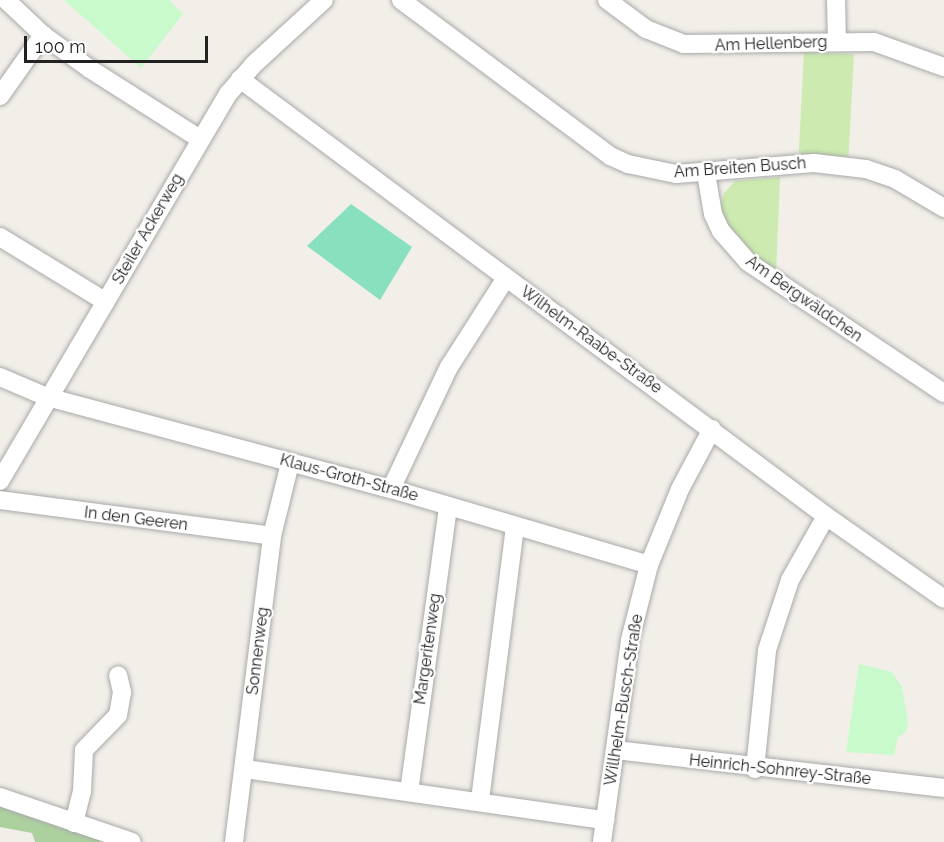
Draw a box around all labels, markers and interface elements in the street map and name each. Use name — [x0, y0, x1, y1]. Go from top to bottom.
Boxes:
scale bar — [27, 24, 212, 62]
street label: Am Hellenberg — [714, 32, 828, 56]
text: 100 m — [35, 36, 86, 57]
street label: Am Breiten Busch — [673, 154, 807, 182]
street label: Steiler Ackerweg — [108, 170, 188, 288]
street label: Am Bergwäldchen — [742, 252, 866, 346]
street label: Wilhelm-Raabe-Straße — [516, 282, 666, 398]
street label: Klaus-Groth-Straße — [278, 450, 420, 506]
street label: In den Geeren — [83, 503, 189, 535]
street label: Margeritenweg — [411, 592, 445, 706]
street label: Sonnenweg — [243, 606, 273, 696]
street label: Willhelm-Busch-Straße — [601, 613, 647, 787]
street label: Heinrich-Sohnrey-Straße — [688, 751, 872, 789]

